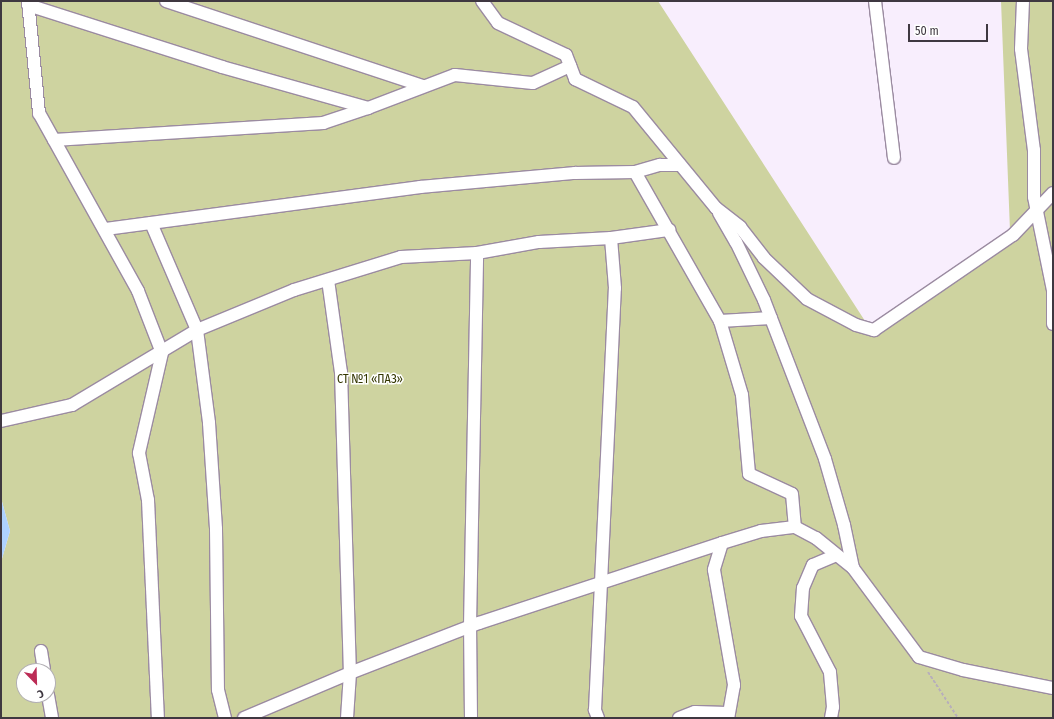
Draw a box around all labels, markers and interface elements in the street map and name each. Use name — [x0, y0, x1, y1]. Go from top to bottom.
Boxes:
scale bar — [910, 16, 990, 42]
text: 50 m — [915, 24, 939, 38]
park label: СТ №1 «ПАЗ» — [337, 373, 403, 387]
north arrow — [16, 663, 56, 703]
text: С — [35, 686, 46, 701]

